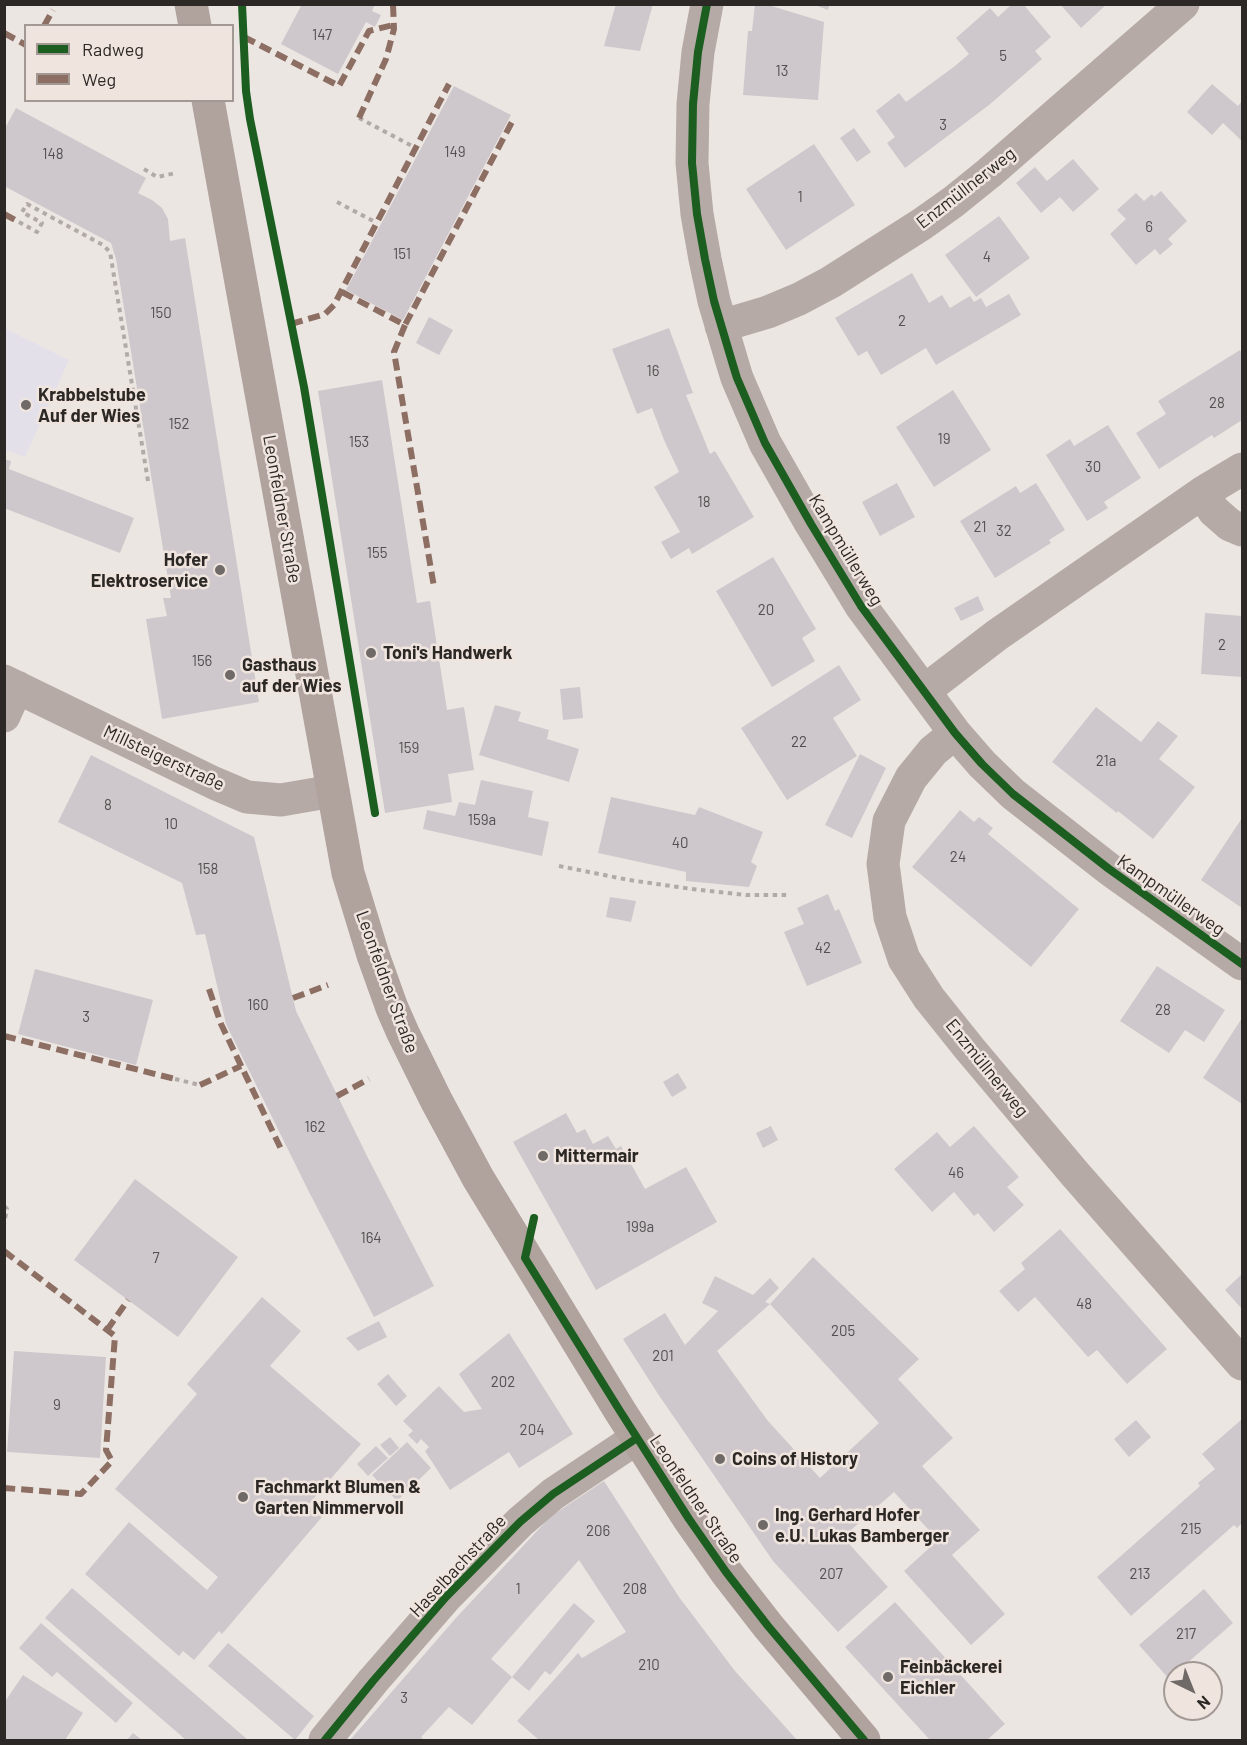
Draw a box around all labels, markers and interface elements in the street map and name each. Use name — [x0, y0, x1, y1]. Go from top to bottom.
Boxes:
legend — [24, 24, 234, 102]
house number: 147 — [312, 26, 332, 44]
text: Radweg — [82, 38, 144, 60]
house number: 5 — [999, 47, 1007, 65]
house number: 13 — [776, 62, 788, 80]
text: Weg — [82, 68, 116, 90]
house number: 3 — [939, 116, 947, 134]
house number: 149 — [444, 143, 466, 161]
street label: Enzmüllnerweg — [912, 143, 1020, 233]
house number: 148 — [42, 145, 64, 163]
house number: 1 — [797, 188, 803, 206]
house number: 6 — [1145, 218, 1153, 236]
house number: 151 — [393, 245, 411, 263]
house number: 4 — [983, 248, 991, 266]
house number: 150 — [150, 304, 172, 322]
house number: 2 — [898, 312, 906, 330]
house number: 16 — [647, 362, 659, 380]
place label: Krabbelstube Auf der Wies — [38, 384, 146, 426]
house number: 28 — [1209, 394, 1225, 412]
marker: Krabbelstube Auf der Wies — [19, 398, 33, 412]
house number: 152 — [169, 415, 189, 433]
house number: 19 — [937, 430, 951, 448]
street label: Leonfeldner Straße — [258, 433, 306, 585]
house number: 153 — [349, 433, 369, 451]
house number: 30 — [1085, 458, 1101, 476]
street label: Kampmüllerweg — [804, 490, 888, 610]
house number: 18 — [697, 493, 711, 511]
house number: 21 — [973, 518, 987, 536]
house number: 32 — [996, 522, 1012, 540]
house number: 155 — [367, 544, 387, 562]
place label: Hofer Elektroservice — [91, 549, 208, 592]
marker: Hofer Elektroservice — [213, 563, 227, 577]
house number: 20 — [758, 601, 774, 619]
house number: 2 — [1218, 636, 1226, 654]
place label: Toni's Handwerk — [383, 642, 512, 664]
marker: Toni's Handwerk — [364, 646, 378, 660]
house number: 156 — [192, 652, 212, 670]
place label: Gasthaus auf der Wies — [242, 654, 342, 696]
marker: Gasthaus auf der Wies — [223, 668, 237, 682]
street label: Millsteigerstraße — [100, 721, 228, 795]
house number: 22 — [791, 733, 807, 751]
house number: 159 — [399, 739, 419, 757]
house number: 21a — [1096, 752, 1116, 770]
house number: 8 — [104, 796, 112, 814]
house number: 159a — [468, 811, 496, 829]
house number: 10 — [164, 815, 178, 833]
house number: 40 — [672, 834, 688, 852]
house number: 24 — [950, 848, 966, 866]
street label: Kampmüllerweg — [1113, 850, 1229, 940]
house number: 158 — [198, 860, 218, 878]
street label: Leonfeldner Straße — [351, 908, 423, 1056]
house number: 42 — [815, 939, 831, 957]
house number: 160 — [247, 996, 269, 1014]
house number: 28 — [1155, 1001, 1171, 1019]
house number: 3 — [82, 1008, 90, 1026]
street label: Enzmüllnerweg — [941, 1015, 1033, 1121]
house number: 162 — [304, 1118, 326, 1136]
place label: Mittermair — [555, 1145, 639, 1167]
marker: Mittermair — [536, 1149, 550, 1163]
house number: 46 — [948, 1164, 964, 1182]
house number: 199a — [626, 1218, 654, 1236]
house number: 164 — [360, 1229, 382, 1247]
house number: 7 — [152, 1249, 160, 1267]
house number: 48 — [1076, 1295, 1092, 1313]
house number: 205 — [831, 1322, 855, 1340]
house number: 201 — [652, 1347, 674, 1365]
house number: 202 — [491, 1373, 515, 1391]
house number: 9 — [53, 1396, 61, 1414]
house number: 204 — [520, 1421, 544, 1439]
street label: Leonfeldner Straße — [645, 1431, 747, 1567]
place label: Coins of History — [732, 1448, 858, 1470]
marker: Coins of History — [713, 1452, 727, 1466]
place label: Fachmarkt Blumen & Garten Nimmervoll — [255, 1476, 421, 1518]
marker: Fachmarkt Blumen & Garten Nimmervoll — [236, 1490, 250, 1504]
place label: Ing. Gerhard Hofer e.U. Lukas Bamberger — [775, 1504, 949, 1546]
street label: Haselbachstraße — [405, 1510, 511, 1622]
marker: Ing. Gerhard Hofer e.U. Lukas Bamberger — [756, 1518, 770, 1532]
house number: 215 — [1181, 1520, 1201, 1538]
house number: 206 — [586, 1522, 610, 1540]
house number: 207 — [819, 1565, 843, 1583]
house number: 213 — [1130, 1565, 1150, 1583]
house number: 1 — [515, 1580, 521, 1598]
house number: 208 — [623, 1580, 647, 1598]
house number: 217 — [1176, 1625, 1196, 1643]
house number: 210 — [638, 1656, 660, 1674]
place label: Feinbäckerei Eichler — [900, 1656, 1002, 1698]
north arrow — [1163, 1661, 1223, 1721]
marker: Feinbäckerei Eichler — [881, 1670, 895, 1684]
house number: 3 — [400, 1689, 408, 1707]
text: N — [1194, 1692, 1215, 1714]

